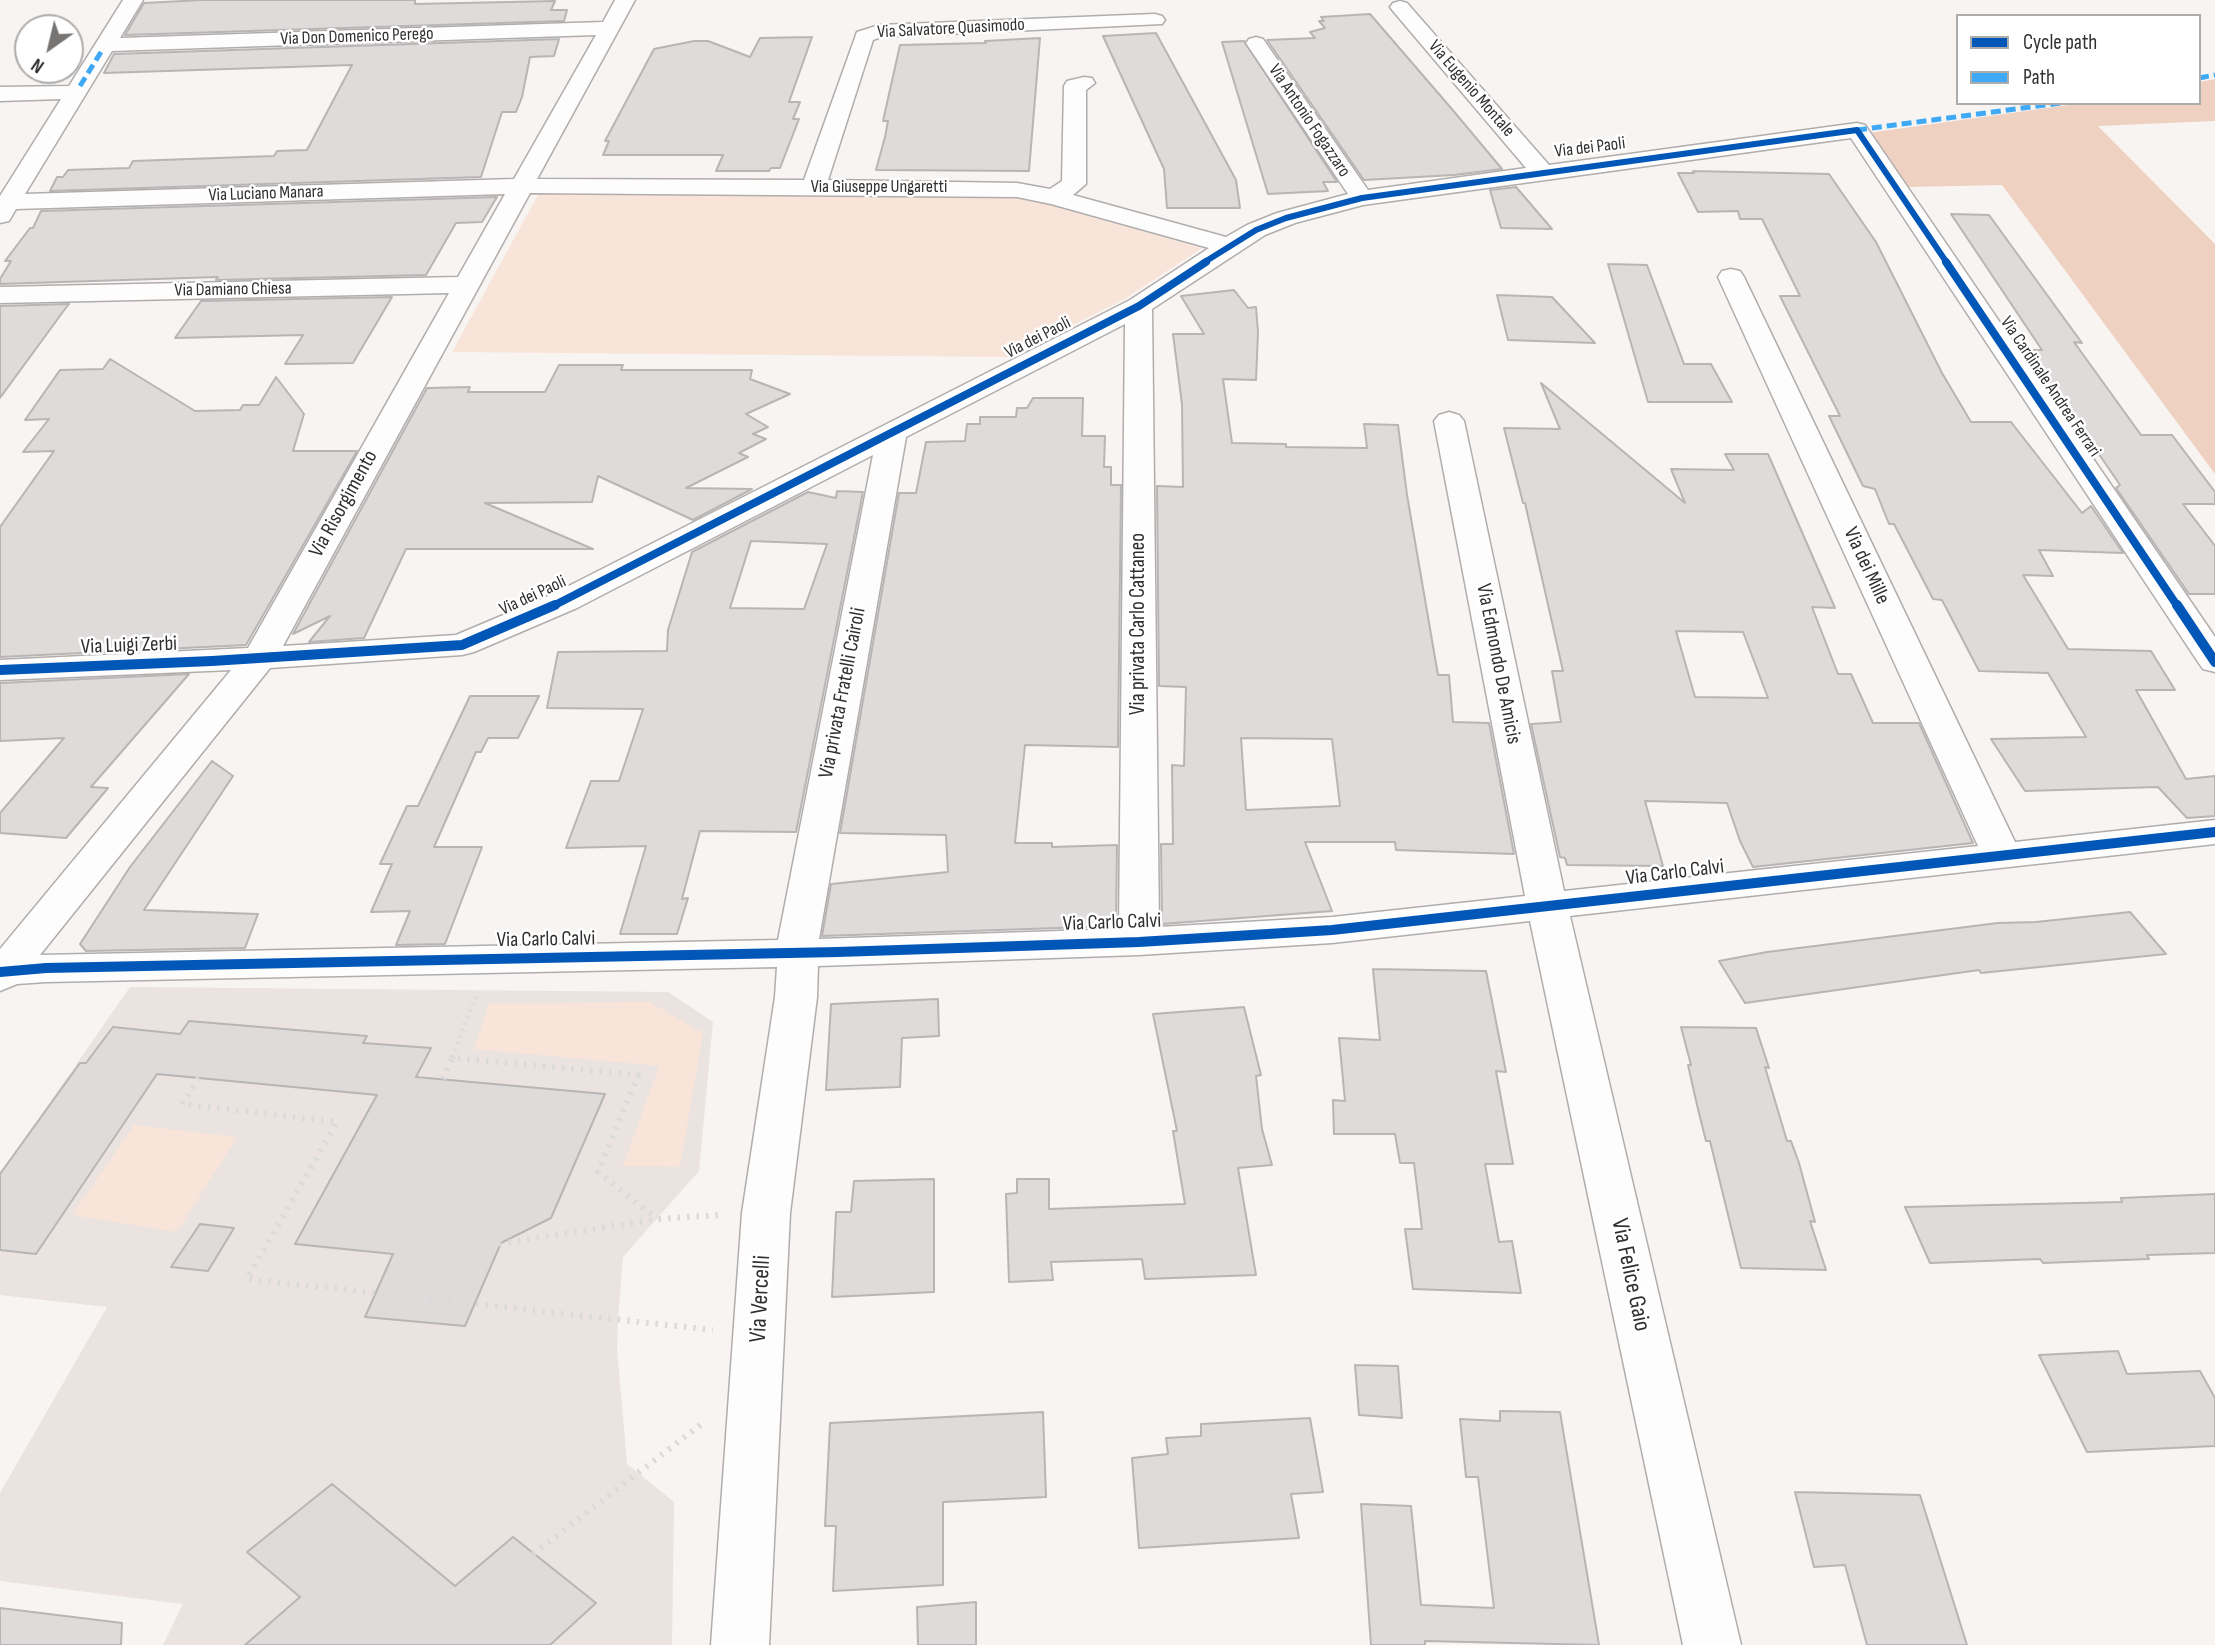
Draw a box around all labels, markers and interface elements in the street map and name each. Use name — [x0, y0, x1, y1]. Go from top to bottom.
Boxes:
north arrow — [14, 14, 84, 84]
street label: Via Salvatore Quasimodo — [877, 14, 1025, 44]
legend — [1956, 14, 2201, 105]
street label: Via Don Domenico Perego — [280, 24, 434, 50]
text: Cycle path — [2023, 30, 2097, 55]
street label: Via Eugenio Montale — [1423, 36, 1519, 142]
text: N — [27, 53, 49, 78]
street label: Via Antonio Fogazzaro — [1263, 61, 1355, 181]
text: Path — [2023, 65, 2055, 90]
street label: Via dei Paoli — [1553, 133, 1627, 163]
street label: Via Giuseppe Ungaretti — [811, 176, 947, 198]
street label: Via Luciano Manara — [208, 181, 324, 207]
street label: Via Damiano Chiesa — [174, 278, 292, 302]
street label: Via dei Paoli — [1001, 312, 1075, 364]
street label: Via Cardinale Andrea Ferrari — [1995, 313, 2105, 461]
street label: Via Risorgimento — [304, 446, 384, 562]
street label: Via dei Mille — [1837, 524, 1895, 608]
street label: Via privata Carlo Cattaneo — [1126, 533, 1152, 715]
street label: Via dei Paoli — [496, 571, 570, 621]
street label: Via Edmondo De Amicis — [1470, 582, 1526, 746]
street label: Via privata Fratelli Cairoli — [814, 605, 872, 781]
street label: Via Luigi Zerbi — [80, 632, 178, 660]
street label: Via Carlo Calvi — [1625, 854, 1725, 892]
street label: Via Carlo Calvi — [1062, 909, 1162, 937]
street label: Via Carlo Calvi — [497, 927, 595, 953]
street label: Via Felice Gaio — [1604, 1216, 1656, 1334]
street label: Via Vercelli — [744, 1255, 778, 1343]

